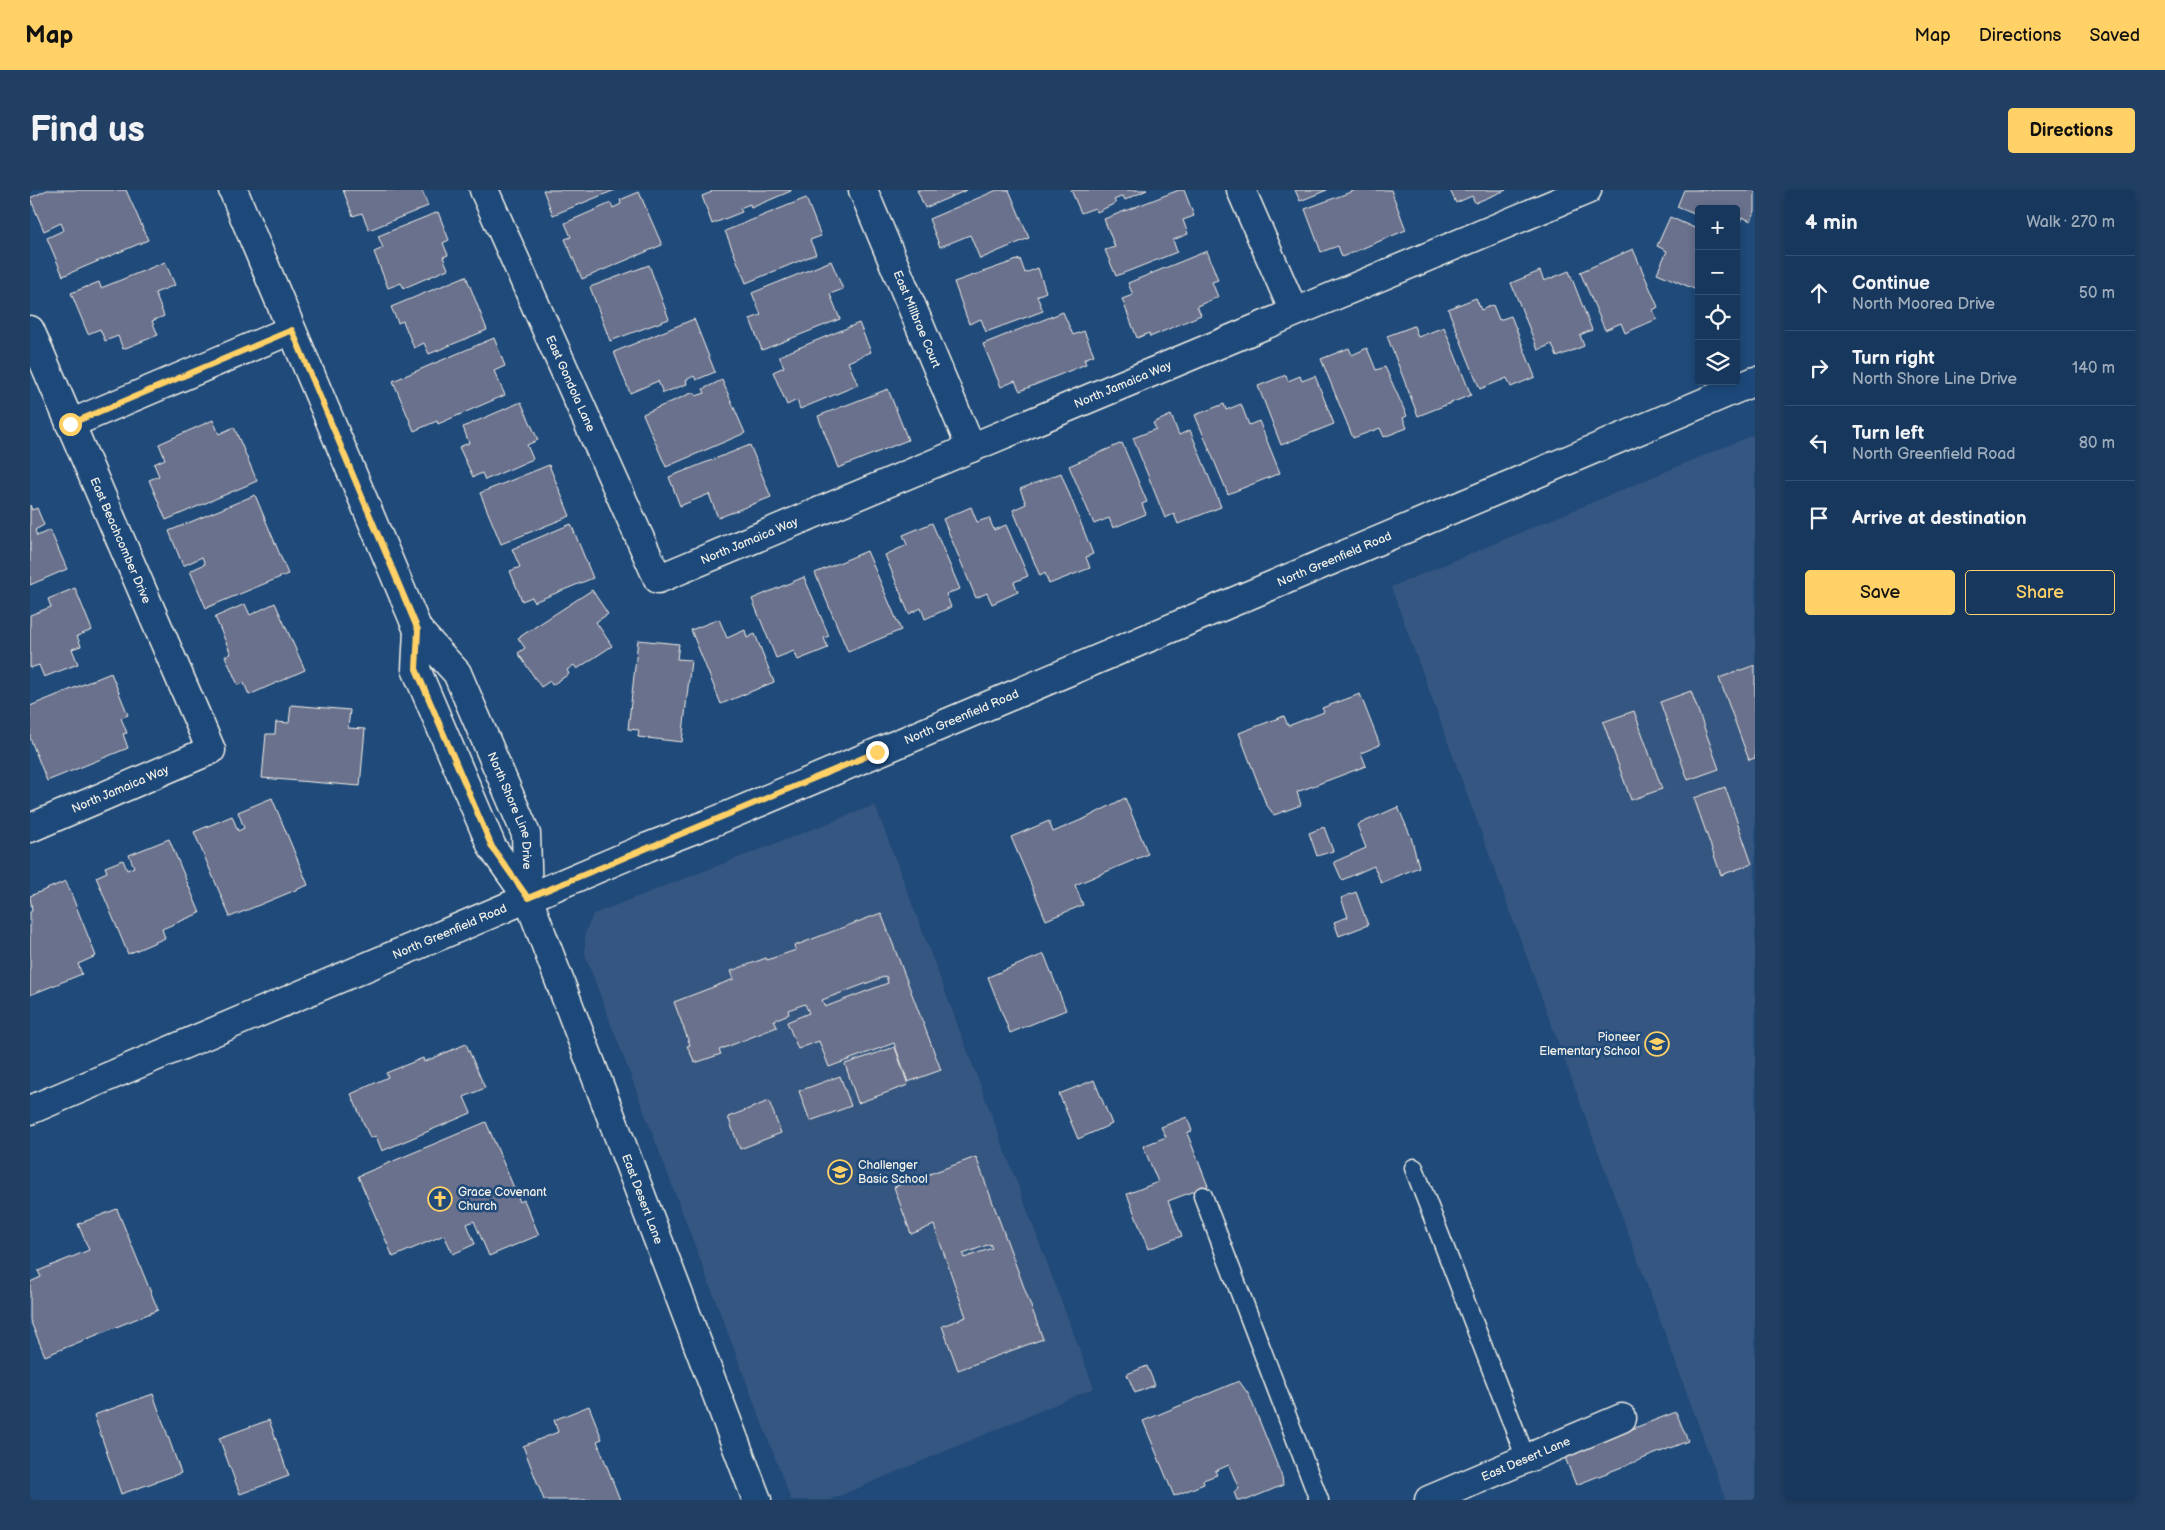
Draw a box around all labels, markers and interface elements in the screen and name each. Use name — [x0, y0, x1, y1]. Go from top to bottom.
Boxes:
text: Map — [25, 21, 73, 50]
text: Map — [1915, 25, 1951, 46]
text: Directions — [1979, 25, 2061, 46]
text: Saved — [2089, 25, 2140, 46]
button: Directions — [2008, 108, 2135, 153]
text: Find us — [30, 109, 145, 152]
map controls — [1695, 205, 1740, 385]
button: + — [1695, 205, 1740, 250]
text: 4 min — [1805, 210, 1858, 235]
text: Walk · 270 m — [2026, 213, 2115, 232]
button: − — [1695, 250, 1740, 295]
street label: East Millbrae Court — [890, 268, 944, 371]
text: Continue — [1852, 272, 1930, 295]
icon: ahead — [1805, 279, 1833, 307]
text: 50 m — [2079, 284, 2115, 303]
button: locate — [1695, 295, 1740, 340]
text: North Moorea Drive — [1852, 295, 1995, 314]
street label: East Gondola Lane — [542, 333, 598, 434]
button: layers — [1695, 340, 1740, 385]
text: Turn right — [1852, 347, 1935, 370]
icon: right — [1805, 354, 1833, 382]
street label: North Jamaica Way — [1072, 358, 1174, 412]
text: 140 m — [2072, 359, 2115, 378]
text: North Shore Line Drive — [1852, 370, 2017, 389]
route start — [59, 413, 82, 436]
text: Turn left — [1852, 422, 1924, 445]
icon: left — [1805, 429, 1833, 457]
text: 80 m — [2079, 434, 2115, 453]
text: North Greenfield Road — [1852, 445, 2016, 464]
street label: East Beachcomber Drive — [86, 475, 154, 606]
icon: arrive — [1805, 504, 1833, 532]
text: Arrive at destination — [1852, 507, 2027, 530]
street label: North Jamaica Way — [698, 514, 801, 568]
street label: North Greenfield Road — [1275, 529, 1394, 590]
button: Save — [1805, 570, 1955, 615]
button: Share — [1965, 570, 2115, 615]
street label: North Greenfield Road — [902, 686, 1021, 748]
route end — [866, 741, 889, 764]
street label: North Shore Line Drive — [484, 750, 534, 870]
street label: North Jamaica Way — [69, 762, 172, 817]
street label: North Greenfield Road — [390, 901, 509, 963]
place label: Pioneer Elementary School — [1539, 1030, 1641, 1059]
school or university icon: Pioneer Elementary School — [1644, 1031, 1670, 1057]
street label: East Desert Lane — [618, 1152, 666, 1246]
place label: Challenger Basic School — [858, 1158, 928, 1187]
school or university icon: Challenger Basic School — [827, 1159, 853, 1185]
place label: Grace Covenant Church — [458, 1185, 547, 1214]
church icon: Grace Covenant Church — [427, 1186, 453, 1212]
street label: East Desert Lane — [1479, 1434, 1573, 1485]

